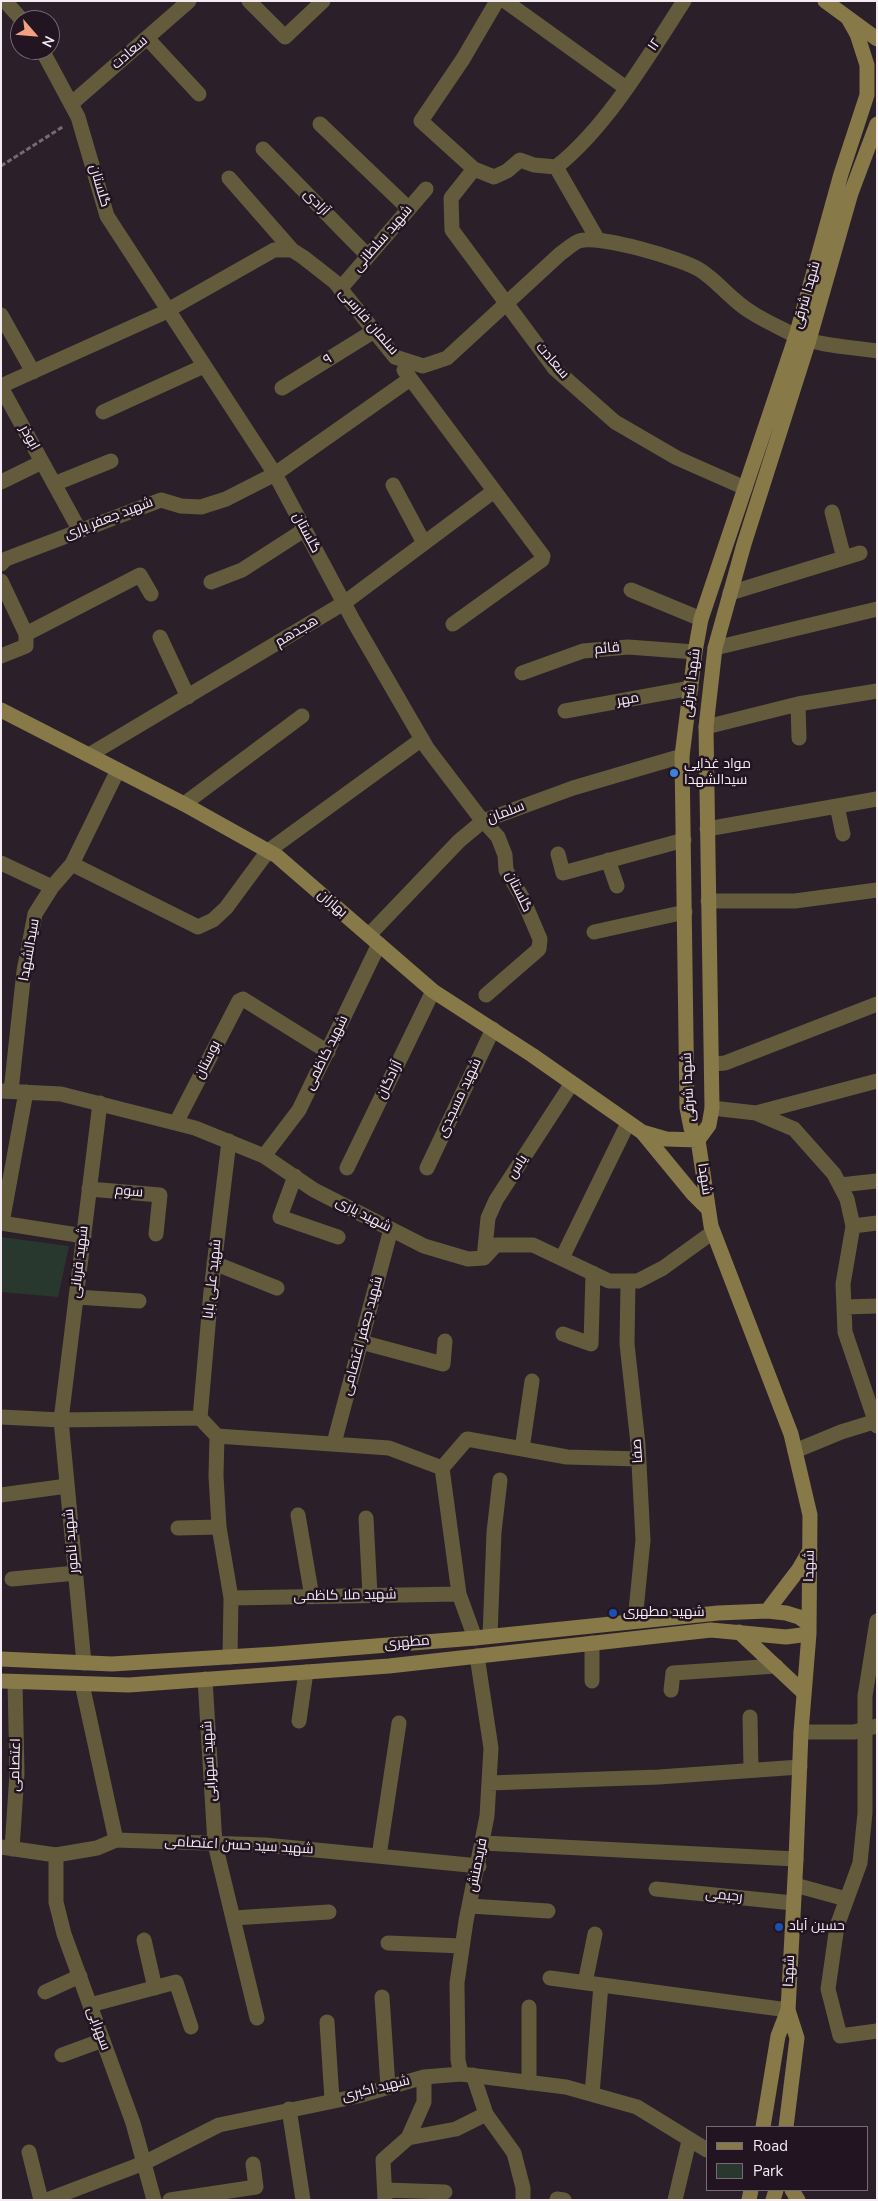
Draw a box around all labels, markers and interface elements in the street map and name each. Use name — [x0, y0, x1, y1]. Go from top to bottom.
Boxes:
north arrow — [10, 10, 60, 60]
text: N — [37, 33, 59, 51]
street label: سعادت — [108, 33, 152, 73]
street label: ۱۲ — [645, 35, 665, 55]
street label: گلستان — [85, 163, 113, 209]
street label: آزادی — [299, 186, 333, 220]
street label: شهید سلطانی — [350, 202, 416, 276]
street label: شهدا شرقی — [789, 259, 825, 331]
street label: سلمان فارسی — [335, 285, 401, 359]
street label: سعادت — [532, 339, 572, 383]
street label: ۹ — [320, 351, 336, 369]
street label: ابوذر — [15, 423, 43, 453]
street label: شهید جعفر یاری — [62, 494, 156, 544]
street label: گلستان — [288, 510, 324, 556]
street label: هجدهم — [272, 613, 322, 651]
street label: قائم — [593, 639, 621, 659]
street label: شهدا شرقی — [679, 648, 705, 718]
street label: مهر — [615, 690, 641, 710]
place label: مواد غذایی سیدالشهدا — [684, 757, 751, 790]
marker: مواد غذایی سیدالشهدا — [668, 767, 680, 779]
street label: سلمان — [485, 798, 527, 828]
street label: گلستان — [501, 869, 535, 915]
street label: بهاران — [314, 887, 350, 921]
street label: سیدالشهدا — [16, 917, 44, 983]
street label: شهید کاظمی — [302, 1013, 352, 1093]
street label: بوستان — [191, 1038, 225, 1082]
street label: شهدا شرقی — [679, 1052, 699, 1122]
street label: شهید مسجدی — [434, 1056, 486, 1140]
street label: آزادگان — [373, 1058, 407, 1102]
street label: یاس — [504, 1152, 532, 1182]
street label: شهدا — [693, 1162, 715, 1196]
street label: سوم — [114, 1182, 144, 1202]
street label: شهید یاری — [332, 1194, 394, 1236]
street label: شهید قربانی — [67, 1225, 93, 1299]
street label: شهید علی بابا — [200, 1238, 226, 1320]
street label: شهید جعفر اعتصامی — [339, 1274, 387, 1398]
street label: صفا — [629, 1438, 647, 1464]
street label: شهید نامور — [61, 1508, 83, 1574]
street label: شهدا — [801, 1550, 819, 1582]
street label: شهید ملا کاظمی — [293, 1587, 397, 1605]
place label: شهید مطهری — [623, 1605, 704, 1621]
marker: شهید مطهری — [607, 1607, 619, 1619]
street label: مطهری — [384, 1633, 430, 1653]
street label: شهید سهرابی — [199, 1720, 221, 1802]
street label: اعتصامی — [7, 1738, 25, 1792]
street label: شهید سید حسن اعتصامی — [164, 1834, 314, 1858]
street label: فریدمنش — [465, 1837, 491, 1893]
street label: رحیمی — [705, 1886, 743, 1906]
place label: حسین آباد — [789, 1919, 845, 1935]
marker: حسین آباد — [773, 1921, 785, 1933]
street label: شهدا — [781, 1955, 799, 1987]
street label: سهرابی — [82, 2005, 114, 2053]
street label: شهید اکبری — [340, 2072, 412, 2106]
legend — [706, 2126, 868, 2191]
text: Road — [753, 2136, 788, 2156]
text: Park — [753, 2161, 783, 2181]

